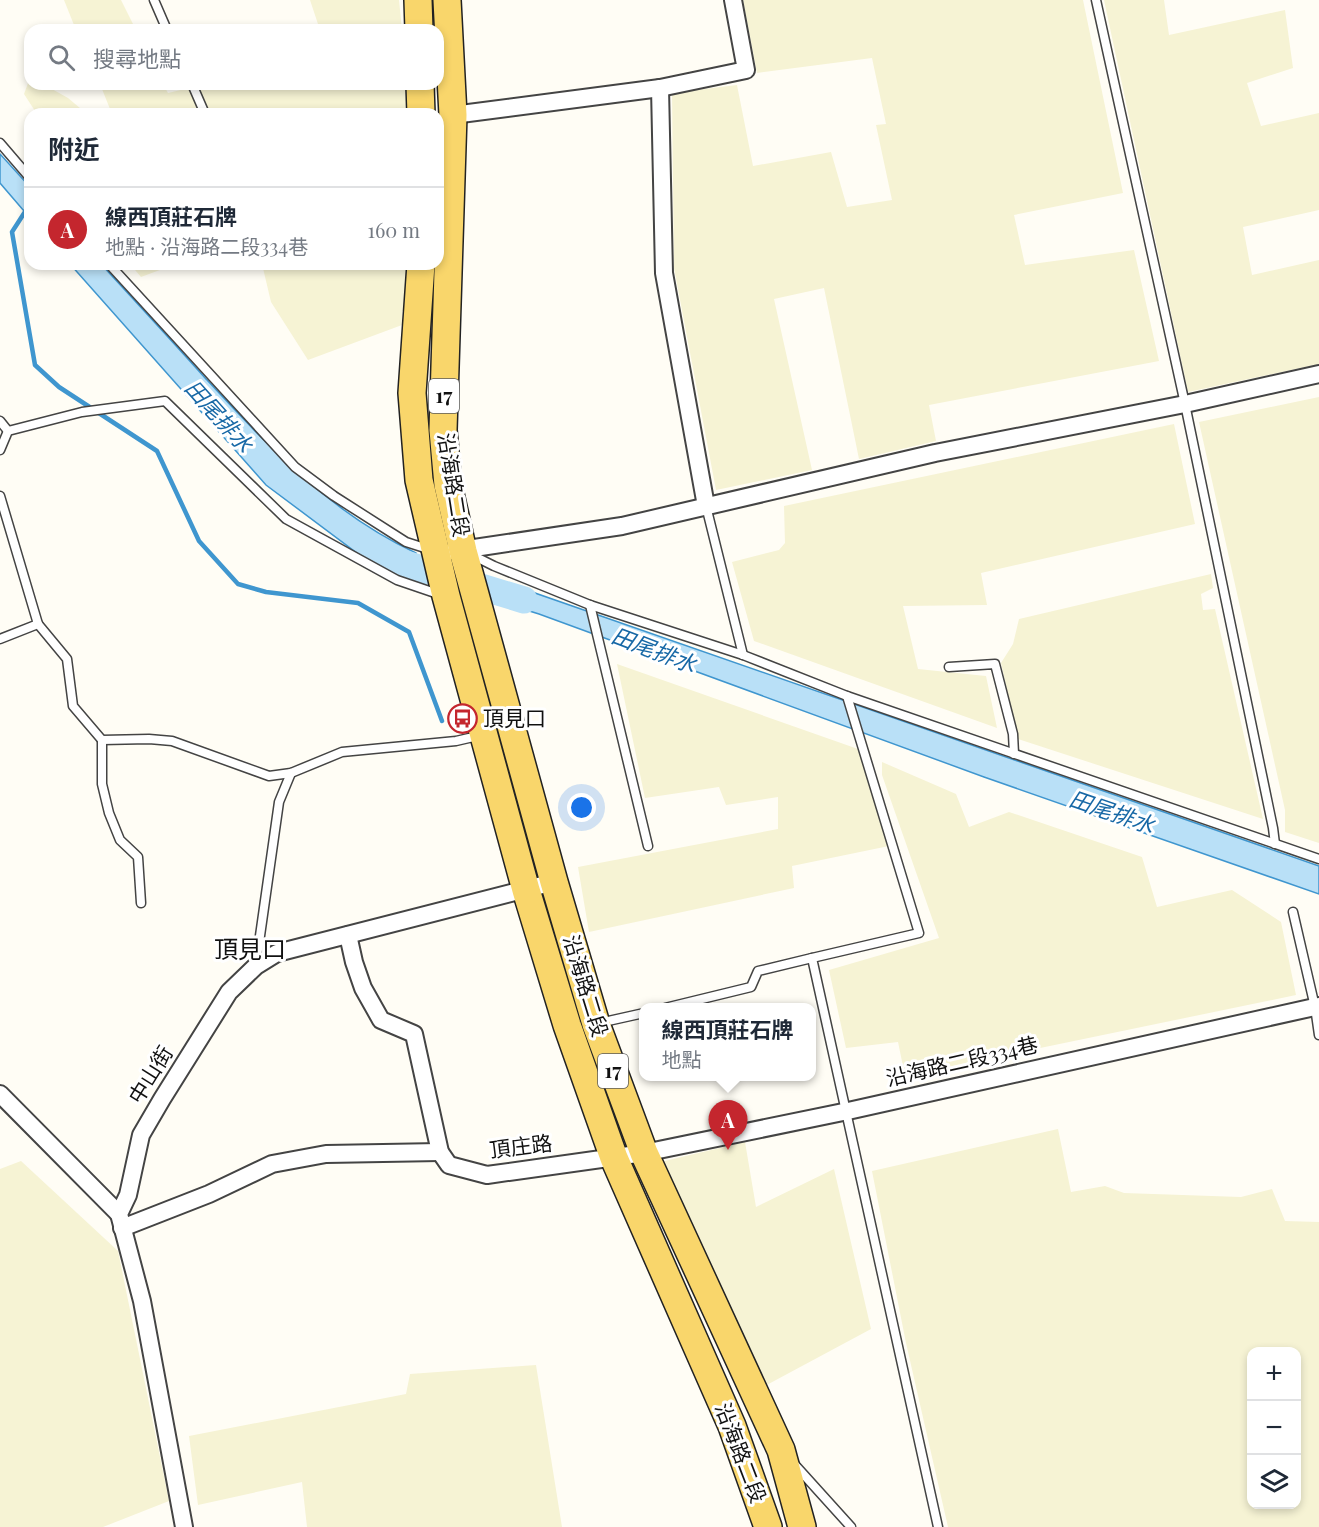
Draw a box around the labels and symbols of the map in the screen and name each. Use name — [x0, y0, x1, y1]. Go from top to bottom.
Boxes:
water label: 田尾排水 — [179, 373, 261, 459]
road number: 17 — [429, 379, 459, 413]
street label: 沿海路二段 — [433, 431, 477, 539]
water label: 田尾排水 — [608, 619, 702, 679]
bus stop icon: 頂見口 — [446, 703, 478, 735]
place label: 頂見口 — [483, 703, 546, 731]
water label: 田尾排水 — [1066, 783, 1160, 840]
your location — [567, 793, 596, 822]
street label: 沿海路二段 — [558, 931, 616, 1040]
district label: 頂見口 — [214, 932, 286, 964]
street label: 沿海路二段334巷 — [883, 1029, 1040, 1091]
street label: 中山街 — [121, 1040, 178, 1108]
road number: 17 — [598, 1054, 628, 1088]
pin: A — [708, 1100, 748, 1150]
street label: 頂庄路 — [488, 1127, 554, 1163]
street label: 沿海路二段 — [710, 1398, 774, 1506]

